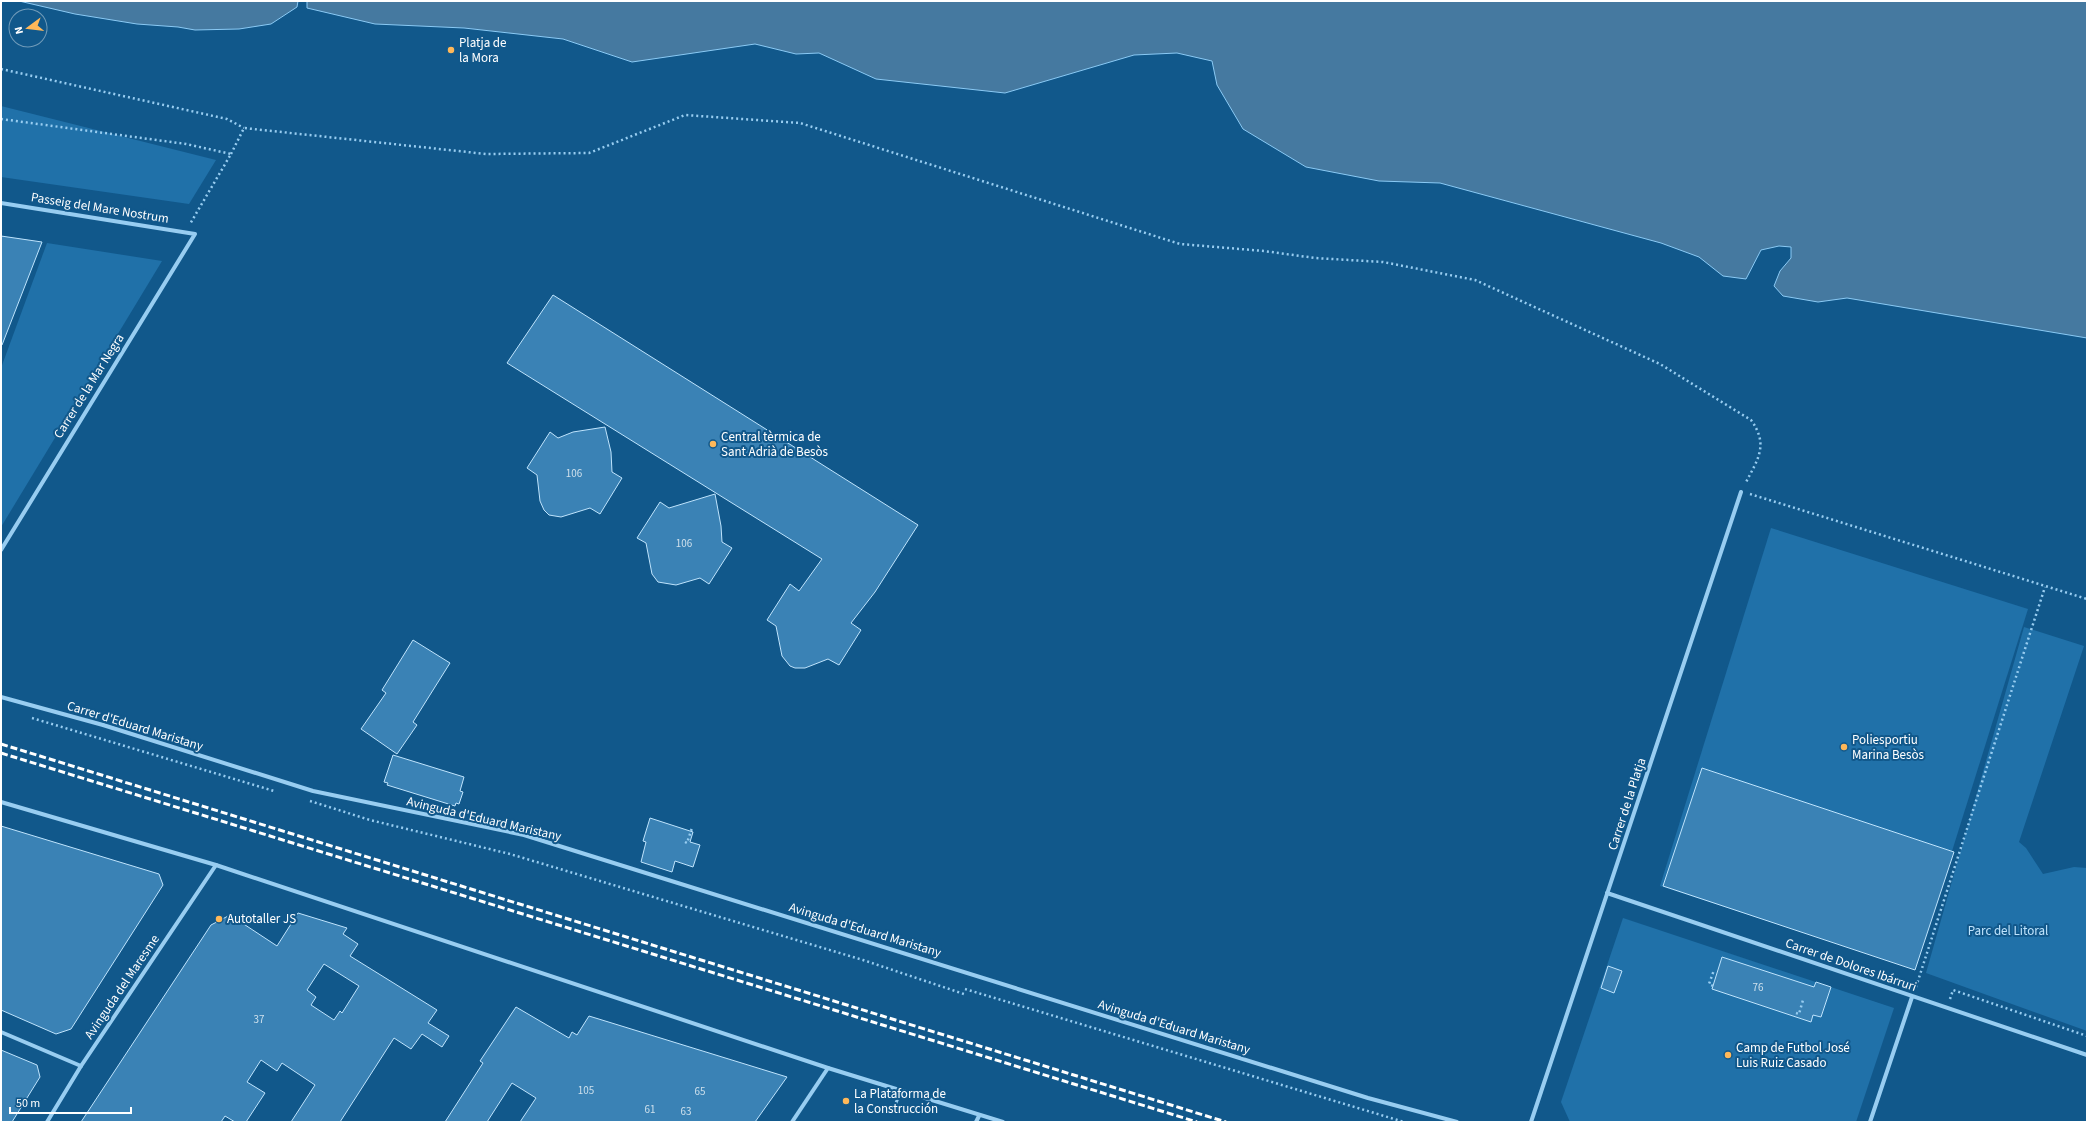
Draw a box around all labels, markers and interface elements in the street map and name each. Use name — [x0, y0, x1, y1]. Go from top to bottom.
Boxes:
north arrow — [8, 8, 48, 48]
text: N — [11, 25, 27, 36]
place label: Platja de la Mora — [459, 34, 506, 67]
marker: Platja de la Mora — [446, 45, 456, 55]
street label: Passeig del Mare Nostrum — [30, 188, 170, 228]
street label: Carrer de la Mar Negra — [49, 330, 129, 442]
place label: Central tèrmica de Sant Adrià de Besòs — [721, 428, 829, 461]
marker: Central tèrmica de Sant Adrià de Besòs — [708, 439, 718, 449]
house number: 106 — [566, 466, 583, 481]
house number: 106 — [676, 536, 693, 551]
street label: Carrer d'Eduard Maristany — [65, 697, 205, 755]
place label: Poliesportiu Marina Besòs — [1852, 731, 1925, 764]
marker: Poliesportiu Marina Besòs — [1839, 742, 1849, 752]
street label: Carrer de la Platja — [1604, 755, 1650, 853]
street label: Avinguda d'Eduard Maristany — [405, 792, 563, 846]
street label: Avinguda d'Eduard Maristany — [787, 898, 943, 962]
place label: Autotaller JS — [227, 910, 296, 928]
marker: Autotaller JS — [214, 914, 224, 924]
park label: Parc del Litoral — [1968, 922, 2048, 940]
street label: Avinguda del Maresme — [80, 931, 164, 1043]
street label: Carrer de Dolores Ibárruri — [1783, 934, 1919, 996]
house number: 76 — [1753, 980, 1764, 995]
street label: Avinguda d'Eduard Maristany — [1096, 995, 1252, 1059]
house number: 37 — [254, 1012, 264, 1027]
place label: Camp de Futbol José Luis Ruiz Casado — [1736, 1039, 1850, 1072]
marker: Camp de Futbol José Luis Ruiz Casado — [1723, 1050, 1733, 1060]
house number: 105 — [578, 1083, 594, 1098]
house number: 65 — [695, 1084, 705, 1099]
place label: La Plataforma de la Construcción — [854, 1085, 946, 1118]
scale bar — [10, 1089, 131, 1115]
text: 50 m — [16, 1095, 40, 1112]
marker: La Plataforma de la Construcción — [841, 1096, 851, 1106]
house number: 61 — [645, 1102, 655, 1117]
house number: 63 — [681, 1104, 691, 1119]

